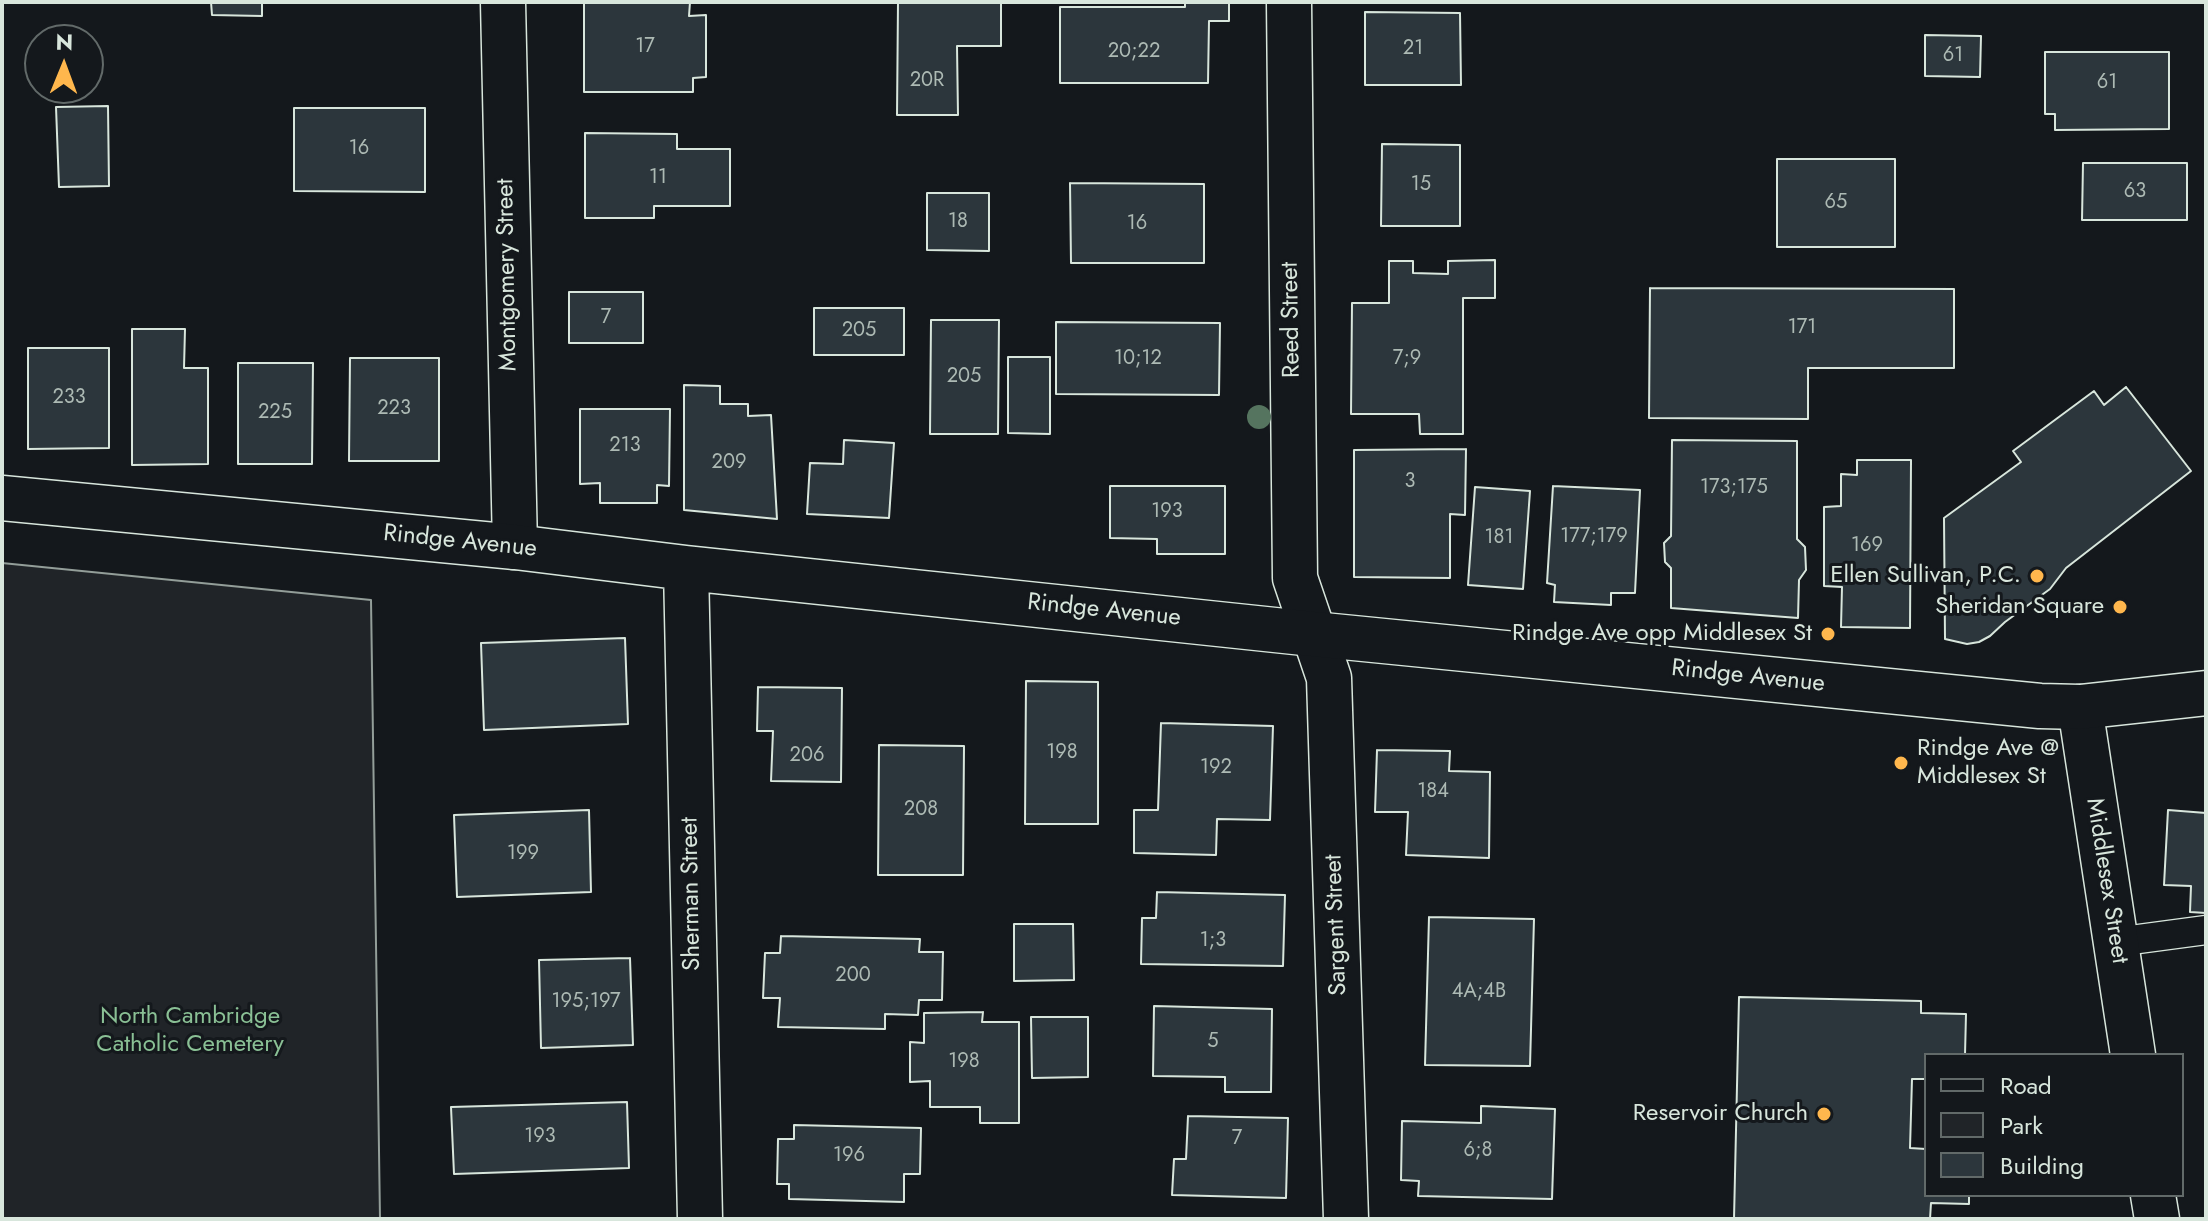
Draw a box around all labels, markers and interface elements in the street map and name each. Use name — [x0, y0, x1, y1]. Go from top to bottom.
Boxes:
north arrow — [24, 24, 104, 104]
text: N — [55, 26, 73, 58]
house number: 17 — [635, 35, 655, 59]
house number: 21 — [1403, 37, 1423, 61]
house number: 20;22 — [1108, 40, 1160, 64]
house number: 61 — [1943, 44, 1963, 68]
house number: 20R — [910, 69, 944, 93]
house number: 61 — [2097, 71, 2117, 95]
house number: 16 — [349, 137, 369, 161]
house number: 11 — [649, 166, 667, 190]
house number: 15 — [1411, 173, 1431, 197]
street label: Montgomery Street — [492, 178, 524, 372]
house number: 63 — [2124, 180, 2146, 204]
house number: 65 — [1825, 191, 1847, 215]
house number: 18 — [948, 210, 968, 234]
house number: 16 — [1127, 212, 1147, 236]
street label: Reed Street — [1277, 262, 1307, 378]
house number: 7 — [601, 306, 611, 330]
house number: 171 — [1788, 316, 1816, 340]
house number: 205 — [842, 319, 876, 343]
house number: 10;12 — [1114, 347, 1162, 371]
house number: 7;9 — [1393, 347, 1421, 371]
house number: 205 — [947, 365, 981, 389]
house number: 233 — [52, 386, 86, 410]
house number: 223 — [377, 397, 411, 421]
house number: 225 — [258, 401, 292, 425]
house number: 213 — [609, 434, 641, 458]
house number: 209 — [712, 451, 746, 475]
house number: 3 — [1405, 470, 1415, 494]
house number: 173;175 — [1700, 476, 1768, 500]
house number: 193 — [1151, 500, 1183, 524]
street label: Rindge Avenue — [382, 520, 538, 564]
house number: 177;179 — [1560, 525, 1628, 549]
house number: 181 — [1485, 526, 1513, 550]
house number: 169 — [1851, 534, 1883, 558]
place label: Ellen Sullivan, P.C. — [1830, 562, 2021, 590]
marker: Ellen Sullivan, P.C. — [2028, 567, 2046, 585]
street label: Rindge Avenue — [1026, 589, 1182, 633]
place label: Sheridan Square — [1935, 593, 2104, 621]
marker: Sheridan Square — [2111, 598, 2129, 616]
place label: Rindge Ave opp Middlesex St — [1512, 620, 1812, 648]
marker: Rindge Ave opp Middlesex St — [1819, 625, 1837, 643]
street label: Rindge Avenue — [1670, 655, 1826, 699]
place label: Rindge Ave @ Middlesex St — [1917, 735, 2059, 791]
house number: 198 — [1046, 741, 1078, 765]
house number: 206 — [790, 744, 824, 768]
marker: Rindge Ave @ Middlesex St — [1892, 754, 1910, 772]
house number: 192 — [1200, 756, 1232, 780]
house number: 184 — [1417, 780, 1449, 804]
street label: Middlesex Street — [2079, 796, 2133, 966]
house number: 208 — [904, 798, 938, 822]
street label: Sherman Street — [676, 817, 708, 971]
house number: 199 — [507, 842, 539, 866]
street label: Sargent Street — [1320, 854, 1354, 996]
house number: 1;3 — [1200, 929, 1226, 953]
house number: 200 — [835, 964, 871, 988]
house number: 4A;4B — [1452, 980, 1506, 1004]
house number: 195;197 — [552, 990, 620, 1014]
park label: North Cambridge Catholic Cemetery — [96, 1003, 284, 1059]
house number: 5 — [1207, 1030, 1219, 1054]
house number: 198 — [948, 1050, 980, 1074]
legend — [1924, 1053, 2184, 1197]
text: Road — [2000, 1068, 2052, 1103]
place label: Reservoir Church — [1633, 1100, 1808, 1128]
marker: Reservoir Church — [1815, 1105, 1833, 1123]
text: Park — [2000, 1108, 2043, 1143]
house number: 193 — [524, 1125, 556, 1149]
house number: 7 — [1232, 1127, 1242, 1151]
house number: 6;8 — [1463, 1139, 1493, 1163]
house number: 196 — [833, 1144, 865, 1168]
text: Building — [2000, 1148, 2084, 1183]

